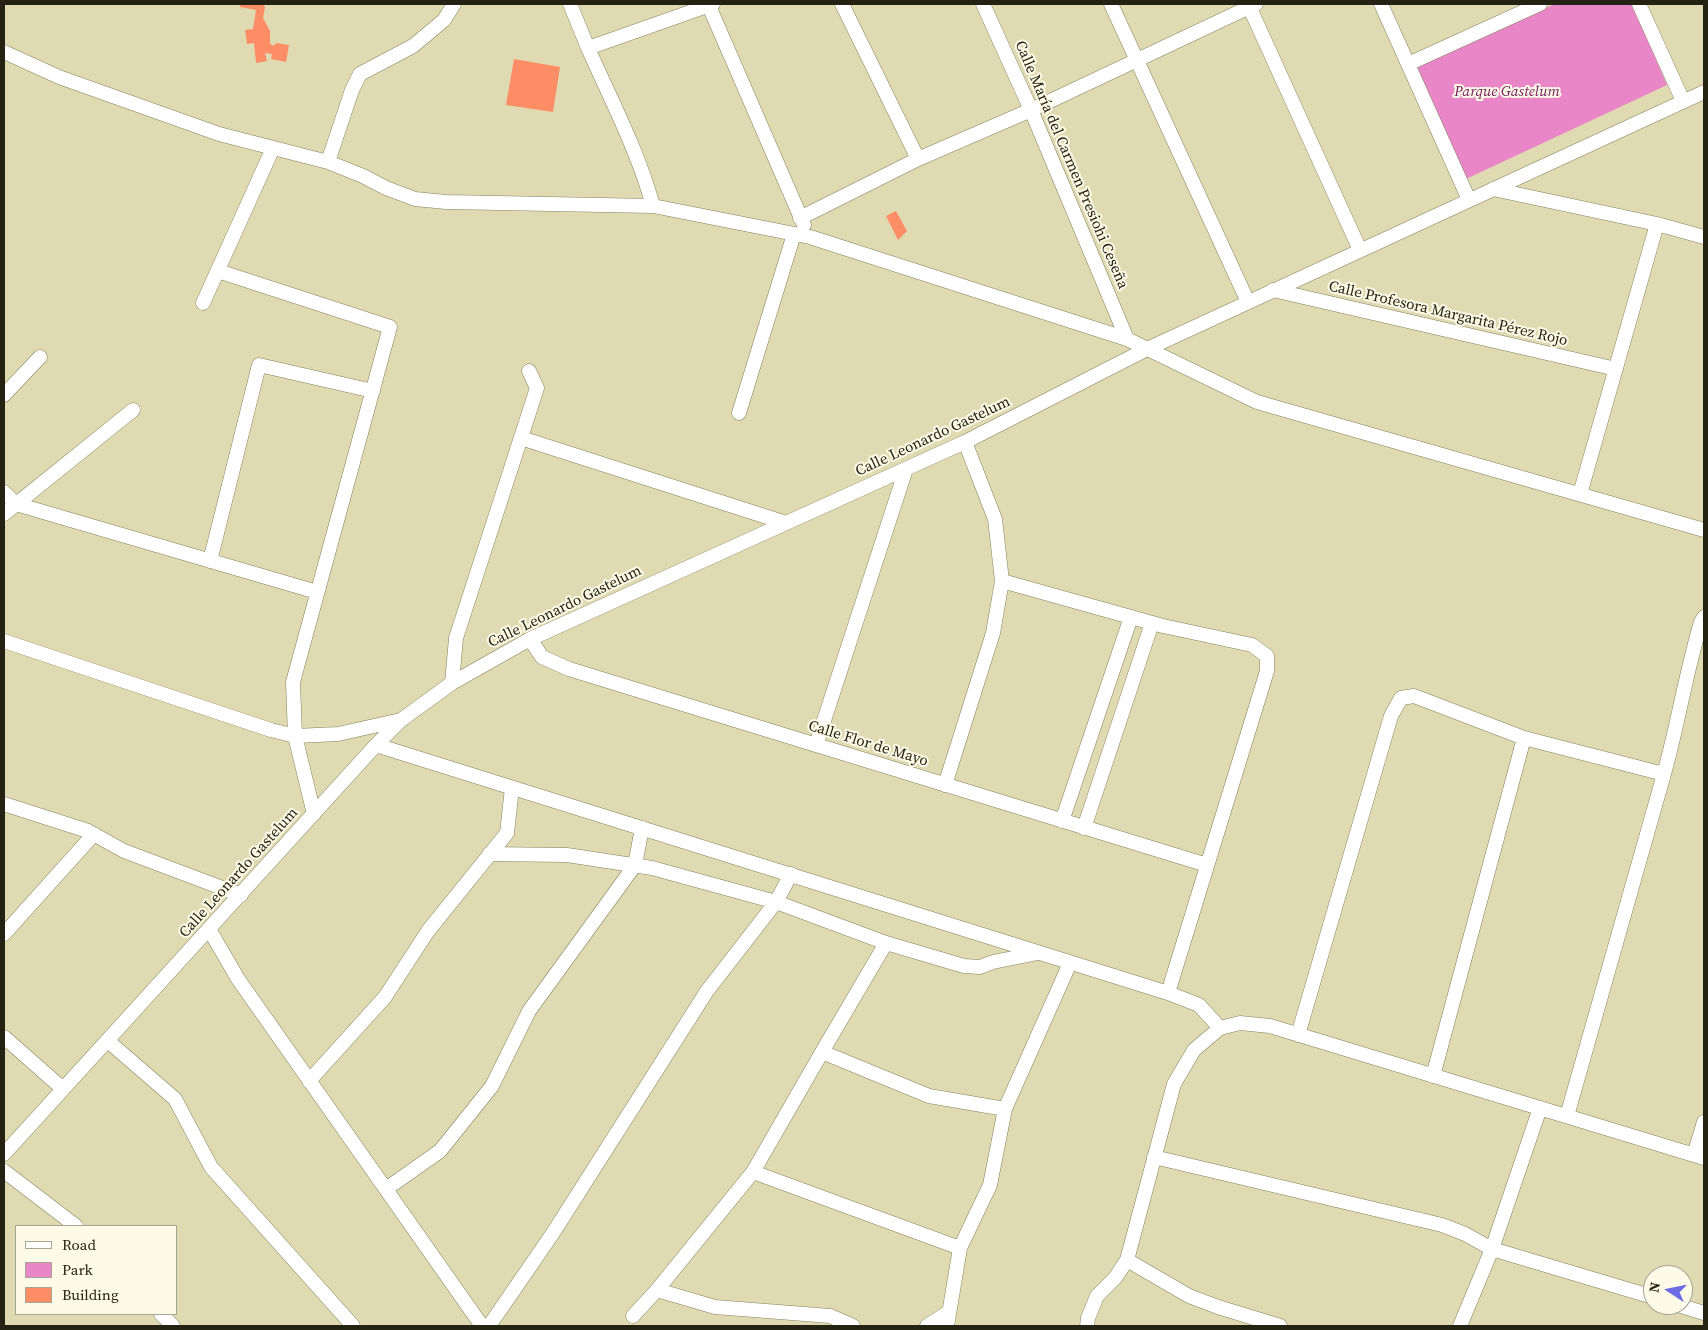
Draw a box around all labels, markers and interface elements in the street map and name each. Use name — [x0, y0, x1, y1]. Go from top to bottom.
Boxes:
street label: Calle María del Carmen Presiohi Ceseña — [1010, 38, 1132, 292]
park label: Parque Gastelum — [1454, 83, 1560, 101]
street label: Calle Profesora Margarita Pérez Rojo — [1327, 278, 1569, 350]
street label: Calle Leonardo Gastelum — [853, 393, 1013, 481]
street label: Calle Leonardo Gastelum — [485, 562, 645, 652]
street label: Calle Flor de Mayo — [806, 717, 930, 771]
street label: Calle Leonardo Gastelum — [176, 804, 302, 942]
legend — [15, 1225, 178, 1315]
text: Road — [62, 1234, 96, 1255]
text: Park — [62, 1259, 93, 1280]
north arrow — [1643, 1265, 1693, 1315]
text: N — [1643, 1280, 1665, 1294]
text: Building — [62, 1284, 119, 1305]

